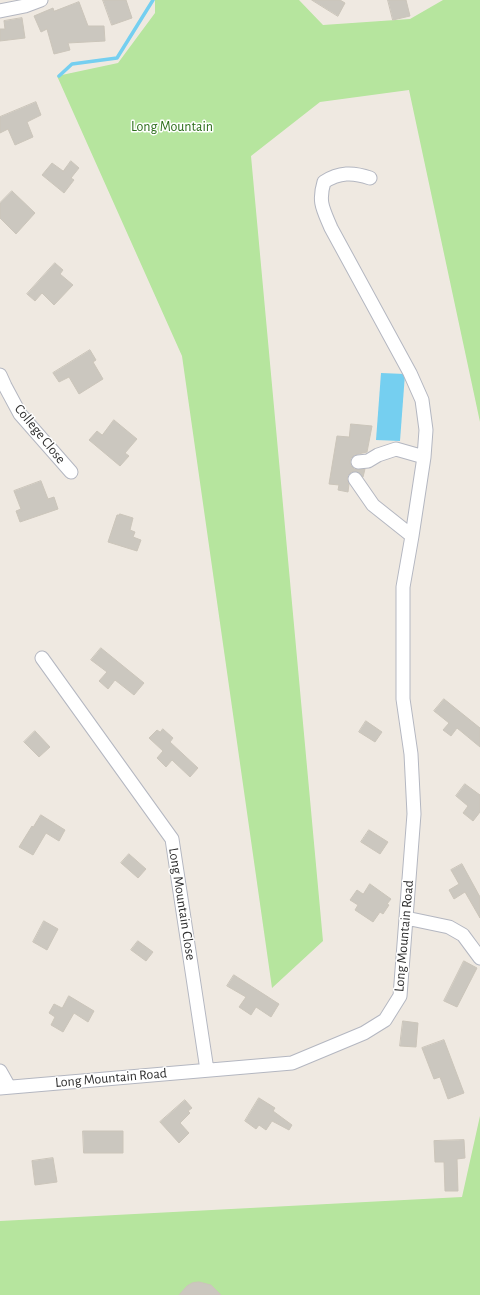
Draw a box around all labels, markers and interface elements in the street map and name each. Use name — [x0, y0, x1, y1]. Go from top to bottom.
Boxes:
park label: Long Mountain — [131, 119, 213, 135]
street label: College Close — [11, 401, 69, 467]
street label: Long Mountain Close — [165, 847, 199, 961]
street label: Long Mountain Road — [391, 879, 417, 993]
street label: Long Mountain Road — [54, 1065, 168, 1091]

